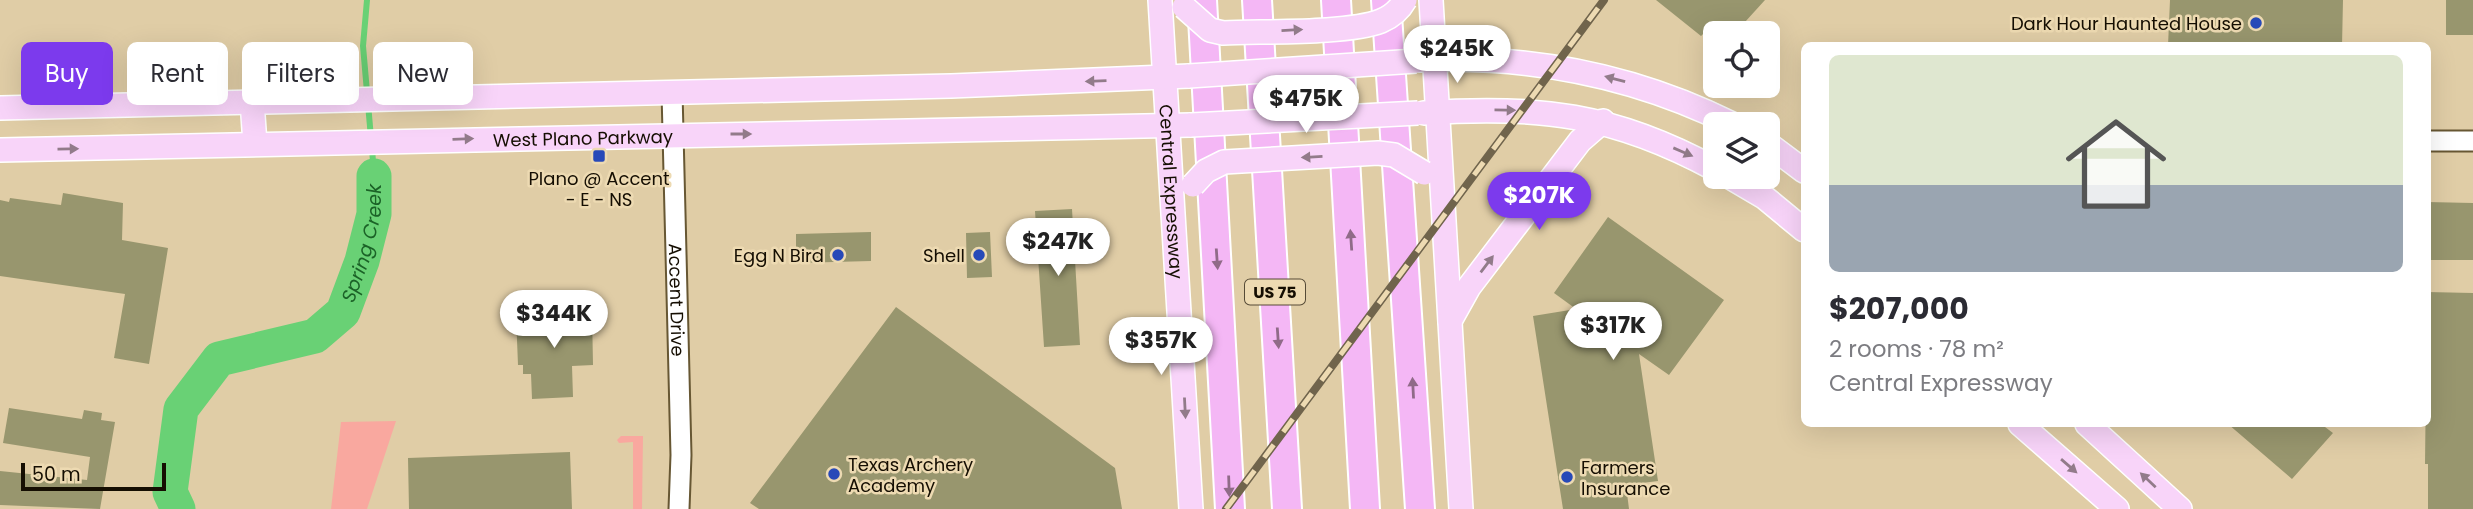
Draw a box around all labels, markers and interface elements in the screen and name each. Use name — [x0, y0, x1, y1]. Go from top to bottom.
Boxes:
place label: Dark Hour Haunted House — [2011, 11, 2242, 36]
marker: Dark Hour Haunted House — [2248, 15, 2264, 31]
map controls — [1703, 21, 1780, 189]
button: locate — [1703, 21, 1780, 98]
one-way arrow — [1281, 24, 1303, 35]
pin: $245K — [1408, 25, 1506, 85]
text: $245K — [1420, 32, 1494, 64]
chip: Buy — [21, 42, 113, 105]
chip: Rent — [127, 42, 228, 105]
chip: Filters — [242, 42, 359, 105]
chip: New — [373, 42, 473, 105]
one-way arrow — [1604, 73, 1625, 83]
one-way arrow — [1084, 76, 1106, 87]
pin: $475K — [1257, 76, 1355, 135]
text: $475K — [1269, 82, 1343, 114]
icon: home — [2053, 101, 2179, 227]
street label: Central Expressway — [1154, 103, 1189, 280]
one-way arrow — [1494, 104, 1516, 116]
button: layers — [1703, 112, 1780, 189]
street label: West Plano Parkway — [493, 123, 673, 152]
one-way arrow — [730, 128, 752, 140]
one-way arrow — [453, 134, 475, 145]
one-way arrow — [57, 143, 79, 155]
one-way arrow — [1672, 147, 1693, 158]
marker: Plano @ Accent - E - NS — [591, 148, 607, 164]
one-way arrow — [1301, 152, 1323, 163]
place label: Plano @ Accent - E - NS — [528, 166, 670, 212]
pin: $207K — [1490, 173, 1588, 232]
text: $207K — [1503, 179, 1575, 211]
water label: Spring Creek — [334, 183, 388, 306]
pin: $247K — [1009, 218, 1107, 278]
text: $247K — [1022, 225, 1094, 257]
one-way arrow — [1345, 229, 1356, 251]
street label: Accent Drive — [663, 243, 691, 357]
place label: Egg N Bird — [734, 243, 824, 268]
place label: Shell — [923, 243, 965, 268]
marker: Egg N Bird — [830, 247, 846, 263]
marker: Shell — [971, 247, 987, 263]
one-way arrow — [1212, 248, 1223, 270]
one-way arrow — [1480, 255, 1494, 273]
road number: US 75 — [1245, 280, 1305, 304]
text: $207,000 — [1829, 287, 1969, 330]
pin: $344K — [505, 290, 603, 350]
text: $344K — [516, 297, 592, 329]
pin: $317K — [1564, 302, 1662, 362]
text: $317K — [1580, 309, 1646, 341]
pin: $357K — [1112, 318, 1210, 377]
text: $357K — [1125, 324, 1197, 356]
one-way arrow — [1272, 328, 1283, 350]
text: 2 rooms · 78 m² — [1829, 333, 2004, 365]
text: Central Expressway — [1829, 367, 2053, 399]
one-way arrow — [1407, 377, 1418, 399]
one-way arrow — [1180, 397, 1191, 419]
place label: Texas Archery Academy — [848, 452, 973, 498]
place label: Farmers Insurance — [1581, 455, 1670, 501]
one-way arrow — [2060, 458, 2078, 474]
scale bar — [21, 460, 166, 492]
text: 50 m — [32, 461, 81, 488]
marker: Texas Archery Academy — [826, 466, 842, 482]
marker: Farmers Insurance — [1559, 469, 1575, 485]
one-way arrow — [2139, 472, 2156, 488]
one-way arrow — [1223, 475, 1234, 497]

